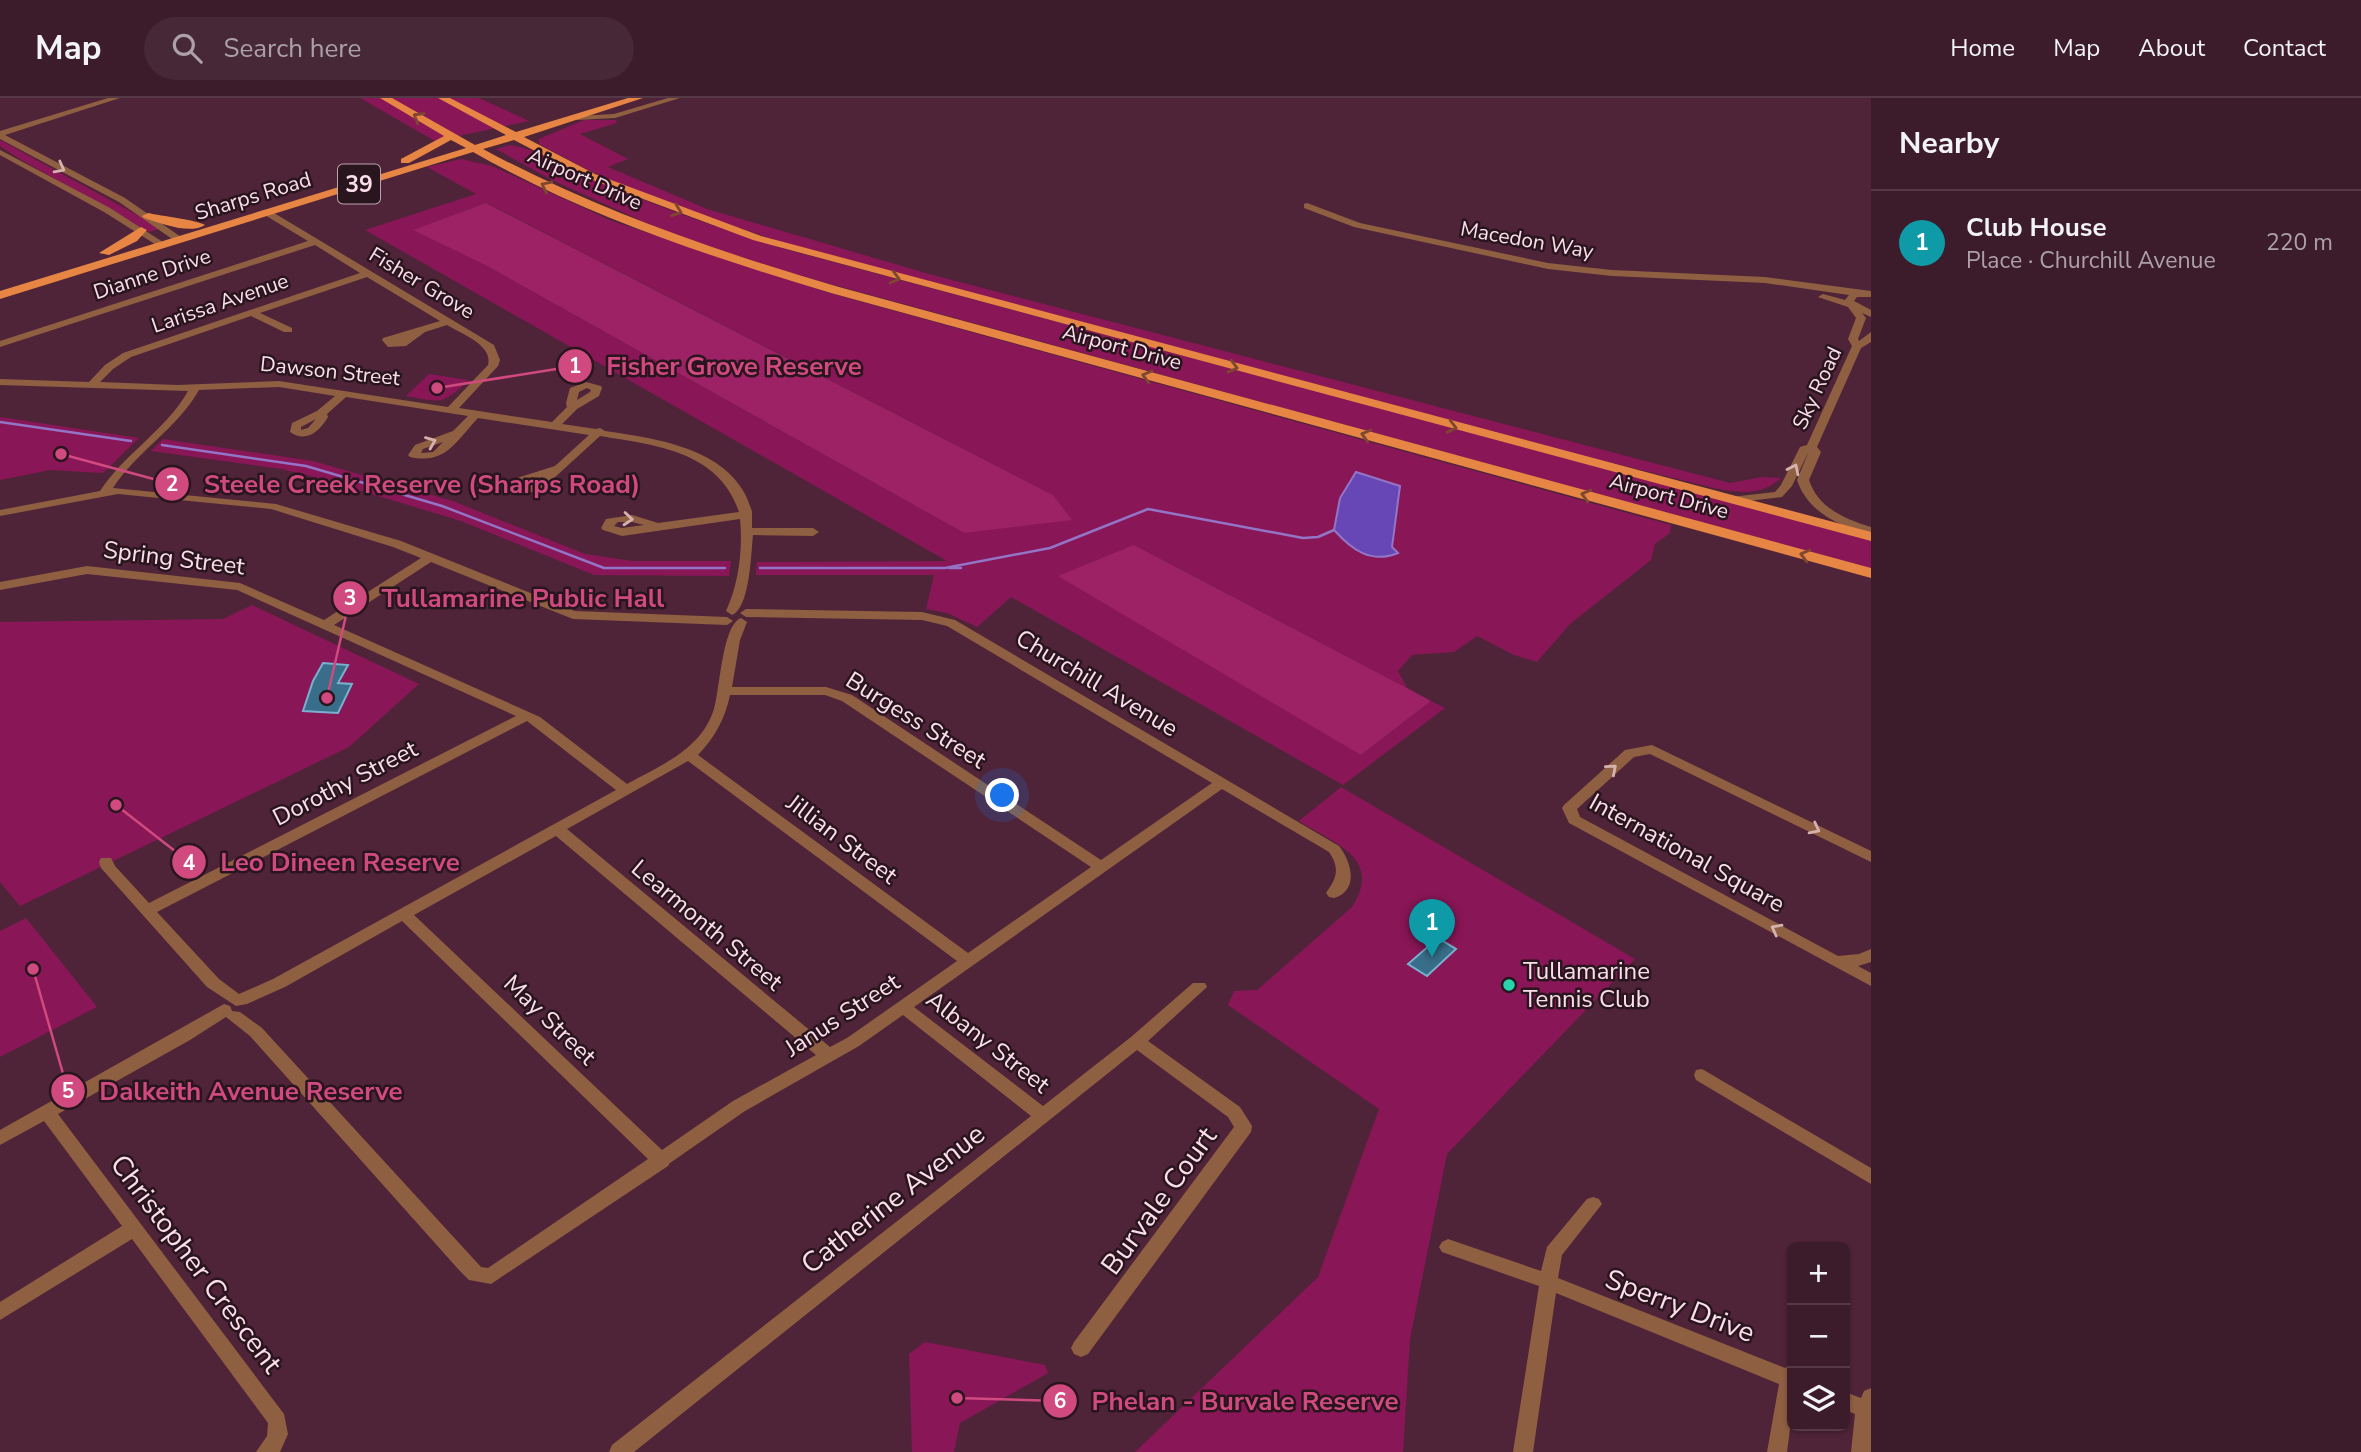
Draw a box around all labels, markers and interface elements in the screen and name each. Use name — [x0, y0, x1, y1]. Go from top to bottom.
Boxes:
search box — [144, 17, 634, 80]
text: Map — [35, 26, 102, 71]
icon: search — [168, 29, 206, 67]
text: Search here — [224, 31, 361, 66]
text: Home — [1950, 32, 2015, 64]
text: Map — [2053, 32, 2100, 64]
text: About — [2138, 32, 2205, 64]
text: Contact — [2243, 32, 2326, 64]
one-way arrow — [413, 113, 426, 126]
text: Nearby — [1899, 123, 1999, 164]
street label: Airport Drive — [523, 141, 647, 217]
one-way arrow — [53, 160, 66, 173]
road number: 39 — [338, 164, 380, 204]
street label: Sharps Road — [191, 165, 315, 227]
one-way arrow — [540, 181, 553, 195]
one-way arrow — [671, 202, 683, 216]
text: Club House — [1966, 210, 2107, 245]
street label: Macedon Way — [1458, 215, 1596, 266]
text: 1 — [1915, 227, 1929, 258]
text: 220 m — [2266, 227, 2333, 258]
street label: Fisher Grove — [364, 240, 480, 326]
street label: Dianne Drive — [90, 242, 214, 306]
text: Place · Churchill Avenue — [1966, 245, 2216, 276]
street label: Larissa Avenue — [148, 266, 292, 340]
one-way arrow — [888, 269, 900, 284]
street label: Airport Drive — [1059, 318, 1185, 376]
callout: Fisher Grove Reserve — [557, 342, 876, 389]
street label: Sky Road — [1786, 342, 1848, 434]
text: Fisher Grove Reserve — [606, 349, 862, 384]
street label: Dawson Street — [259, 350, 402, 392]
text: 1 — [569, 352, 581, 380]
one-way arrow — [1227, 359, 1239, 373]
one-way arrow — [1141, 369, 1153, 384]
one-way arrow — [1446, 419, 1458, 433]
one-way arrow — [1360, 429, 1372, 444]
one-way arrow — [424, 437, 436, 451]
callout: Steele Creek Reserve (Sharps Road) — [154, 460, 654, 507]
one-way arrow — [1786, 464, 1800, 476]
text: Steele Creek Reserve (Sharps Road) — [204, 467, 640, 502]
street label: Airport Drive — [1606, 467, 1732, 525]
text: 2 — [166, 470, 178, 498]
one-way arrow — [1580, 489, 1592, 503]
one-way arrow — [623, 511, 634, 526]
street label: Spring Street — [101, 533, 247, 583]
one-way arrow — [1799, 549, 1811, 564]
callout: Tullamarine Public Hall — [332, 575, 678, 622]
text: Tullamarine Public Hall — [382, 581, 665, 616]
text: 3 — [344, 584, 356, 612]
street label: Churchill Avenue — [1010, 622, 1184, 744]
street label: Burgess Street — [840, 664, 993, 776]
street label: Dorothy Street — [267, 732, 424, 833]
one-way arrow — [1604, 765, 1617, 777]
your location — [985, 778, 1019, 812]
street label: Jillian Street — [779, 786, 904, 892]
street label: International Square — [1584, 786, 1790, 920]
one-way arrow — [1808, 820, 1820, 834]
callout: Leo Dineen Reserve — [171, 839, 474, 886]
text: Leo Dineen Reserve — [220, 845, 460, 880]
text: 4 — [183, 849, 196, 877]
street label: Learmonth Street — [625, 852, 790, 998]
pin: 1 — [1409, 899, 1455, 957]
one-way arrow — [1770, 924, 1783, 937]
place label: Tullamarine Tennis Club — [1523, 955, 1650, 1015]
street label: Janus Street — [778, 966, 906, 1065]
street label: May Street — [497, 968, 604, 1073]
marker: Tullamarine Tennis Club — [1501, 977, 1517, 993]
street label: Albany Street — [920, 984, 1057, 1101]
callout: Dalkeith Avenue Reserve — [51, 1067, 417, 1114]
text: Dalkeith Avenue Reserve — [99, 1074, 403, 1109]
text: 5 — [62, 1077, 74, 1105]
street label: Catherine Avenue — [793, 1115, 993, 1283]
street label: Burvale Court — [1092, 1119, 1226, 1283]
street label: Christopher Crescent — [101, 1147, 291, 1381]
map controls — [1787, 1242, 1850, 1431]
button: + — [1787, 1242, 1850, 1305]
street label: Sperry Drive — [1600, 1260, 1760, 1352]
button: − — [1787, 1305, 1850, 1368]
button: layers — [1787, 1368, 1850, 1431]
callout: Phelan - Burvale Reserve — [1042, 1377, 1412, 1424]
text: Phelan - Burvale Reserve — [1091, 1384, 1399, 1419]
text: 6 — [1054, 1387, 1066, 1415]

